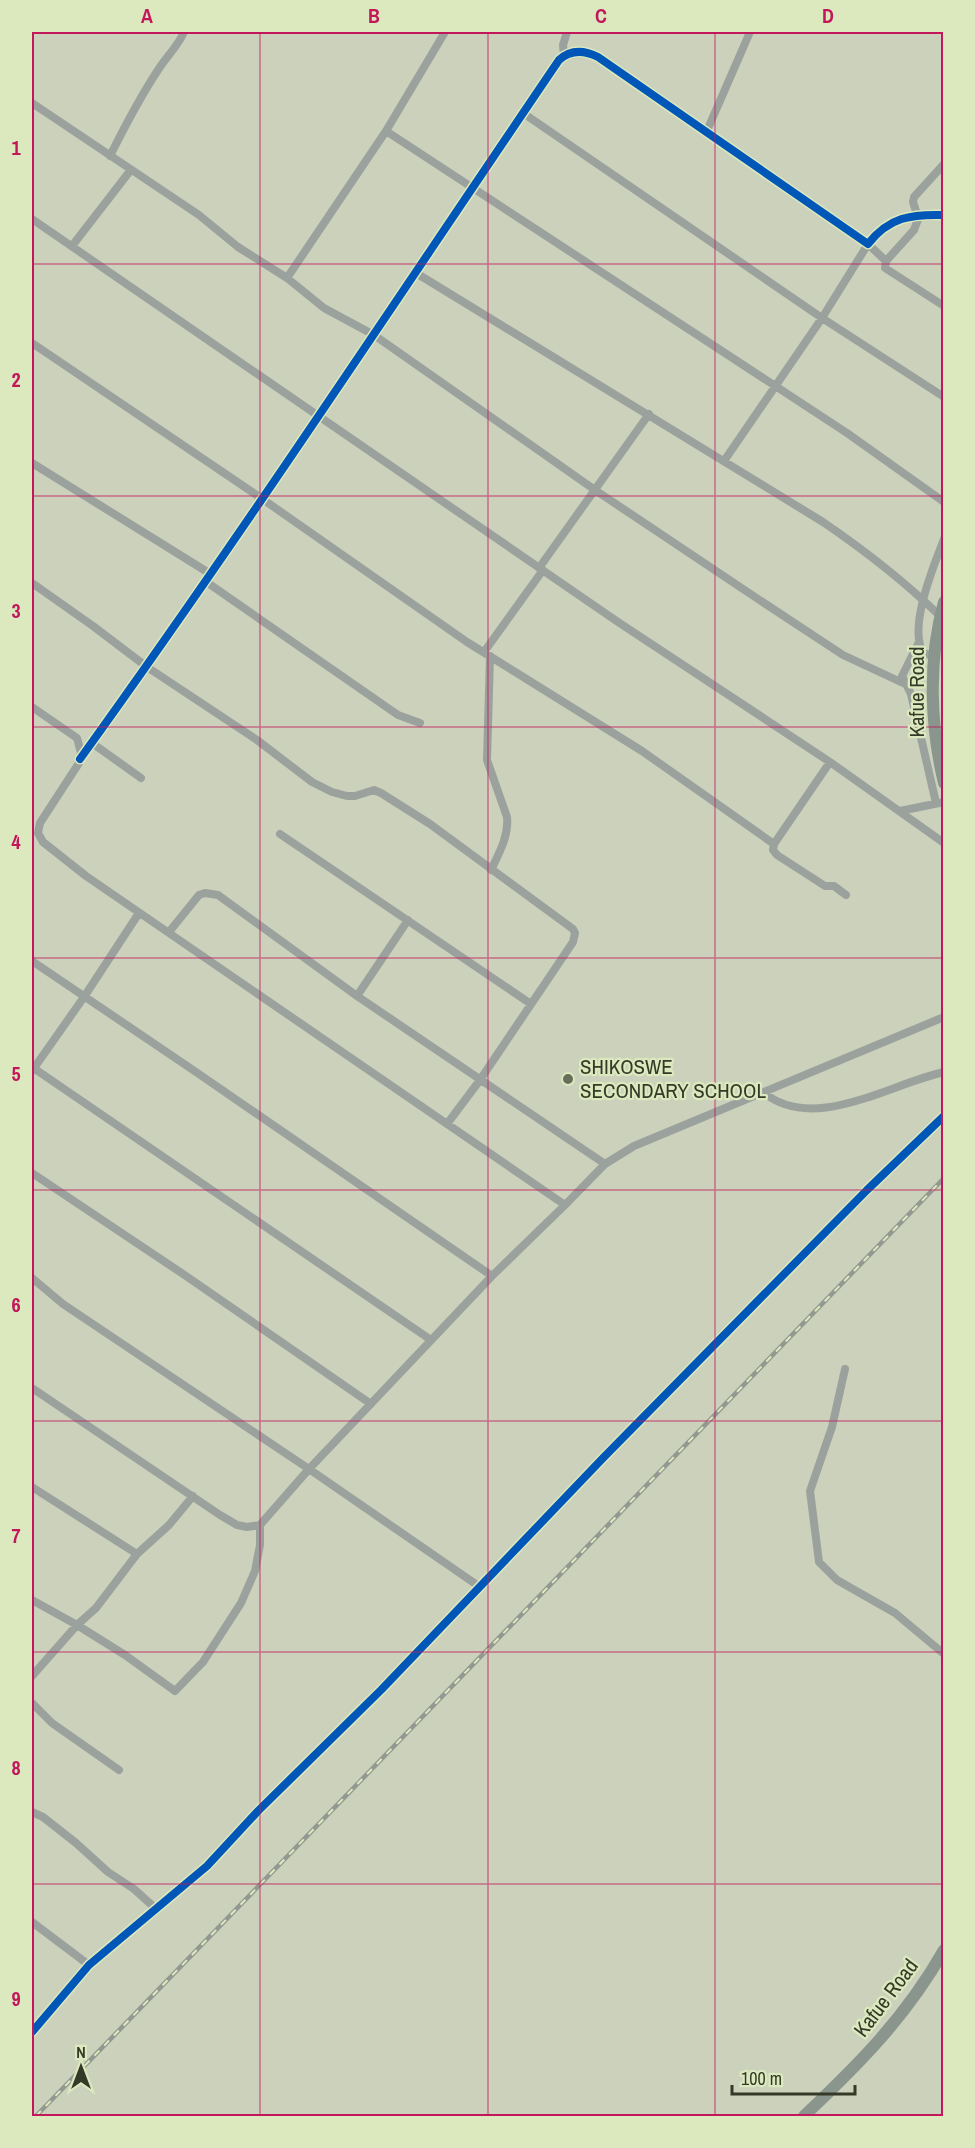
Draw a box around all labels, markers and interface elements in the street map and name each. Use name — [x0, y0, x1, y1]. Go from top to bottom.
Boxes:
text: A — [141, 2, 153, 29]
text: B — [368, 2, 380, 29]
text: C — [595, 2, 607, 29]
text: D — [822, 2, 834, 29]
text: 1 — [11, 134, 21, 161]
text: 2 — [11, 366, 21, 393]
text: 3 — [11, 597, 21, 624]
street label: Kafue Road — [902, 647, 931, 737]
text: 4 — [11, 828, 21, 855]
place label: SHIKOSWE SECONDARY SCHOOL — [580, 1052, 766, 1105]
text: 5 — [11, 1060, 21, 1087]
marker: SHIKOSWE SECONDARY SCHOOL — [561, 1072, 575, 1086]
text: 6 — [11, 1291, 21, 1318]
text: 7 — [11, 1522, 21, 1549]
text: 8 — [11, 1754, 21, 1781]
street label: Kafue Road — [847, 1953, 925, 2043]
text: 9 — [11, 1985, 21, 2012]
north arrow — [51, 2037, 111, 2097]
text: N — [76, 2041, 86, 2063]
scale bar — [732, 2058, 855, 2096]
text: 100 m — [741, 2066, 782, 2091]

